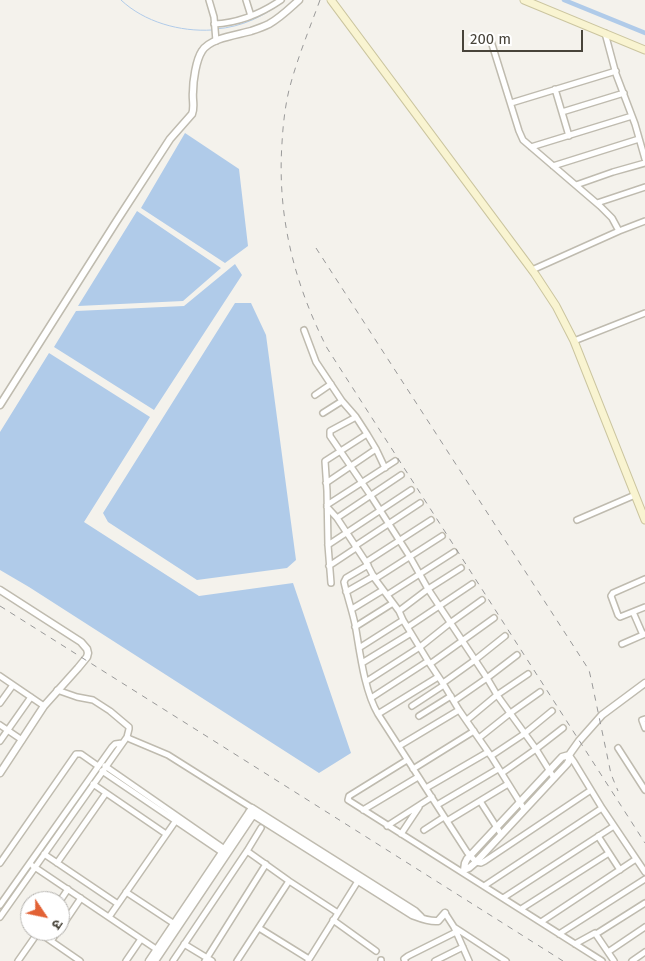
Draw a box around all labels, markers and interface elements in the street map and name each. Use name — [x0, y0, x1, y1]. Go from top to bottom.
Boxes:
scale bar — [465, 20, 586, 52]
text: 200 m — [470, 30, 511, 48]
north arrow — [20, 891, 70, 941]
text: उ — [48, 916, 66, 932]

